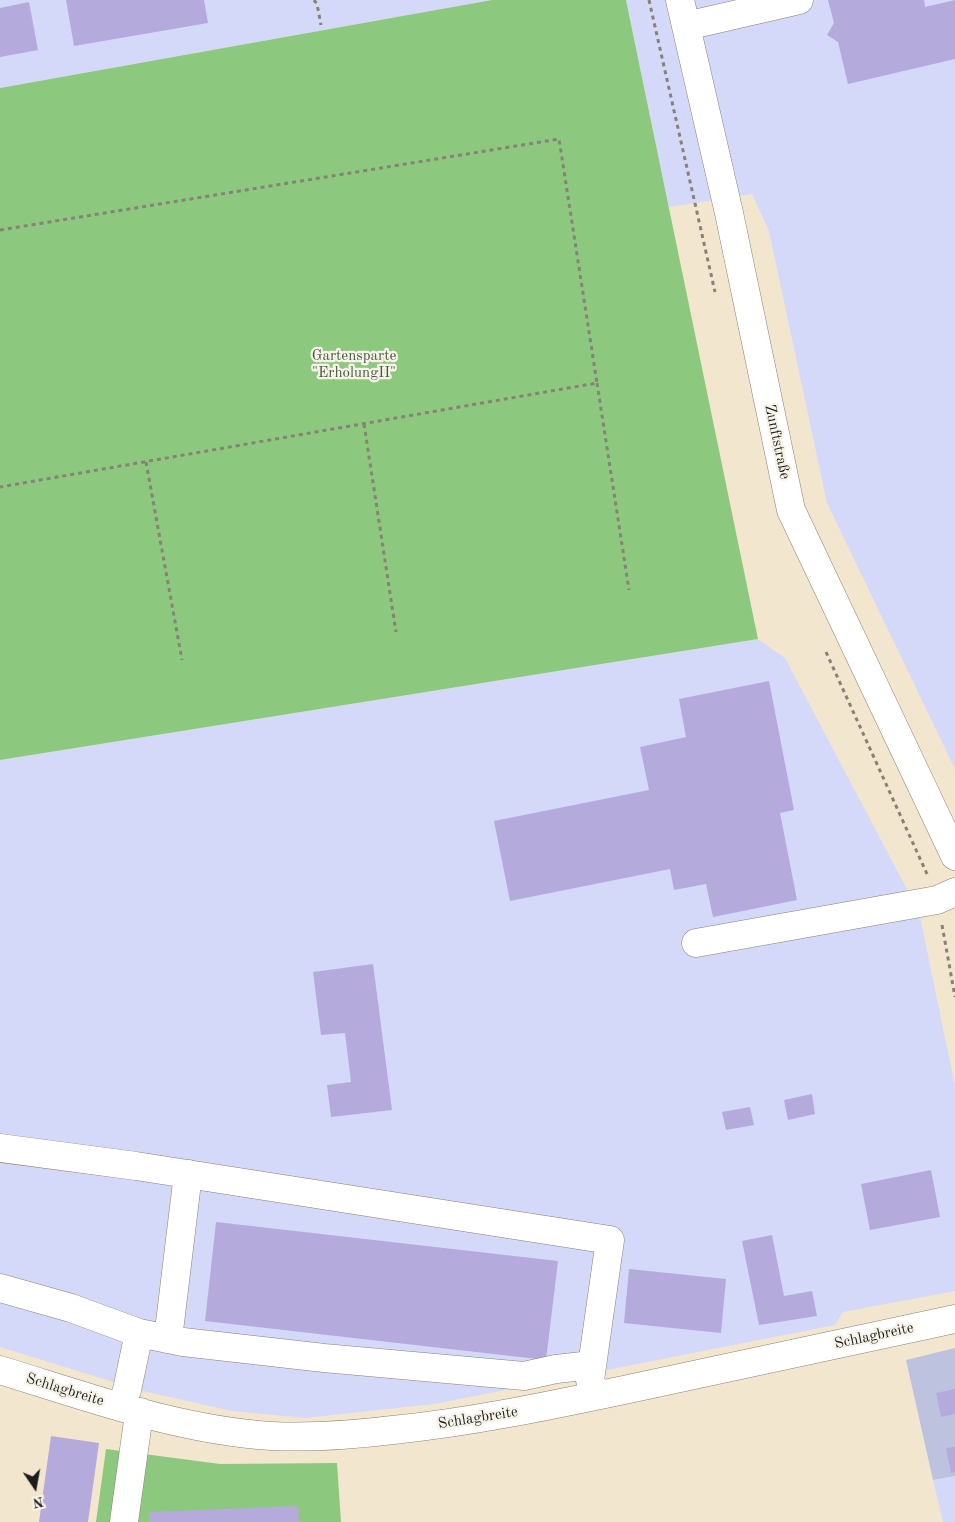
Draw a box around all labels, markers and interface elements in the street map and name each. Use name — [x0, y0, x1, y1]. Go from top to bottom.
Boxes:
park label: Gartensparte "ErholungII" — [312, 347, 396, 382]
street label: Zunftstraße — [760, 403, 794, 481]
street label: Schlagbreite — [833, 1319, 915, 1353]
street label: Schlagbreite — [24, 1370, 106, 1410]
street label: Schlagbreite — [437, 1403, 519, 1433]
north arrow — [10, 1462, 60, 1512]
text: N — [31, 1494, 45, 1510]

